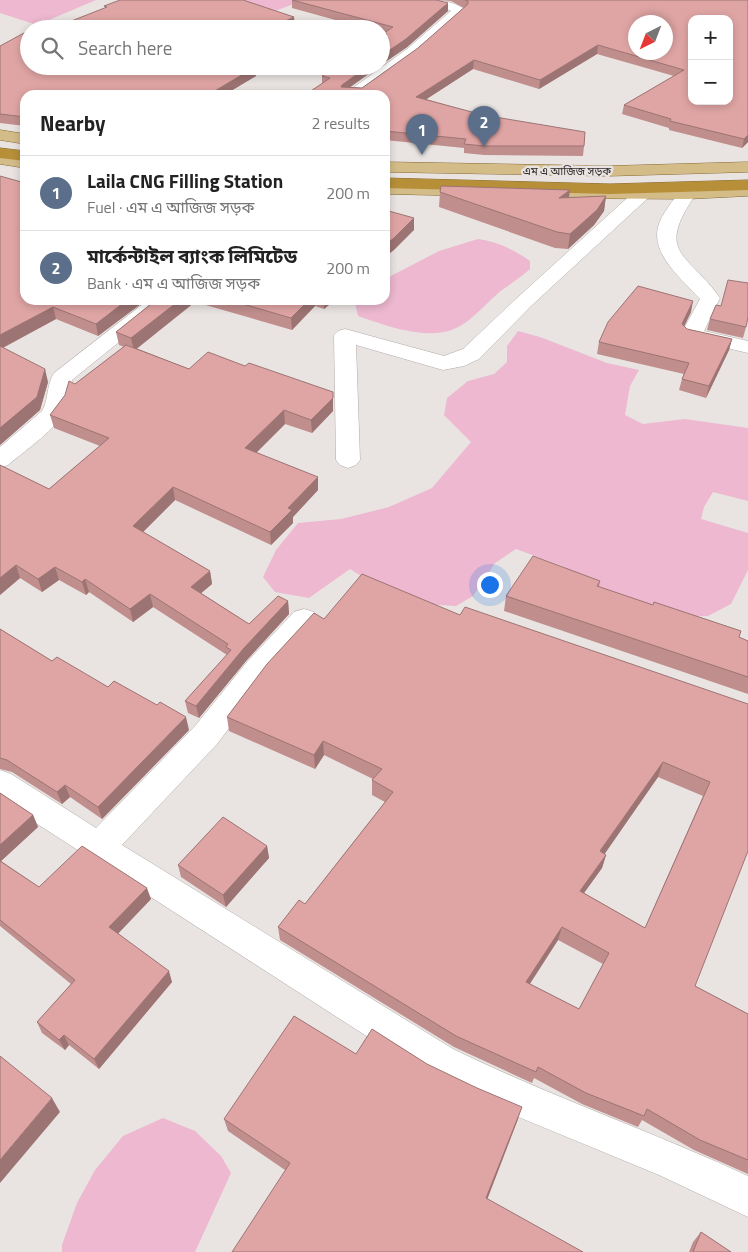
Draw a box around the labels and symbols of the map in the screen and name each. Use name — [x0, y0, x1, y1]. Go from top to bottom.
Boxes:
north arrow — [628, 15, 673, 60]
pin: 2 — [468, 106, 500, 147]
pin: 1 — [406, 114, 438, 155]
street label: এম এ আজিজ সড়ক — [523, 163, 611, 179]
your location — [477, 572, 503, 598]

